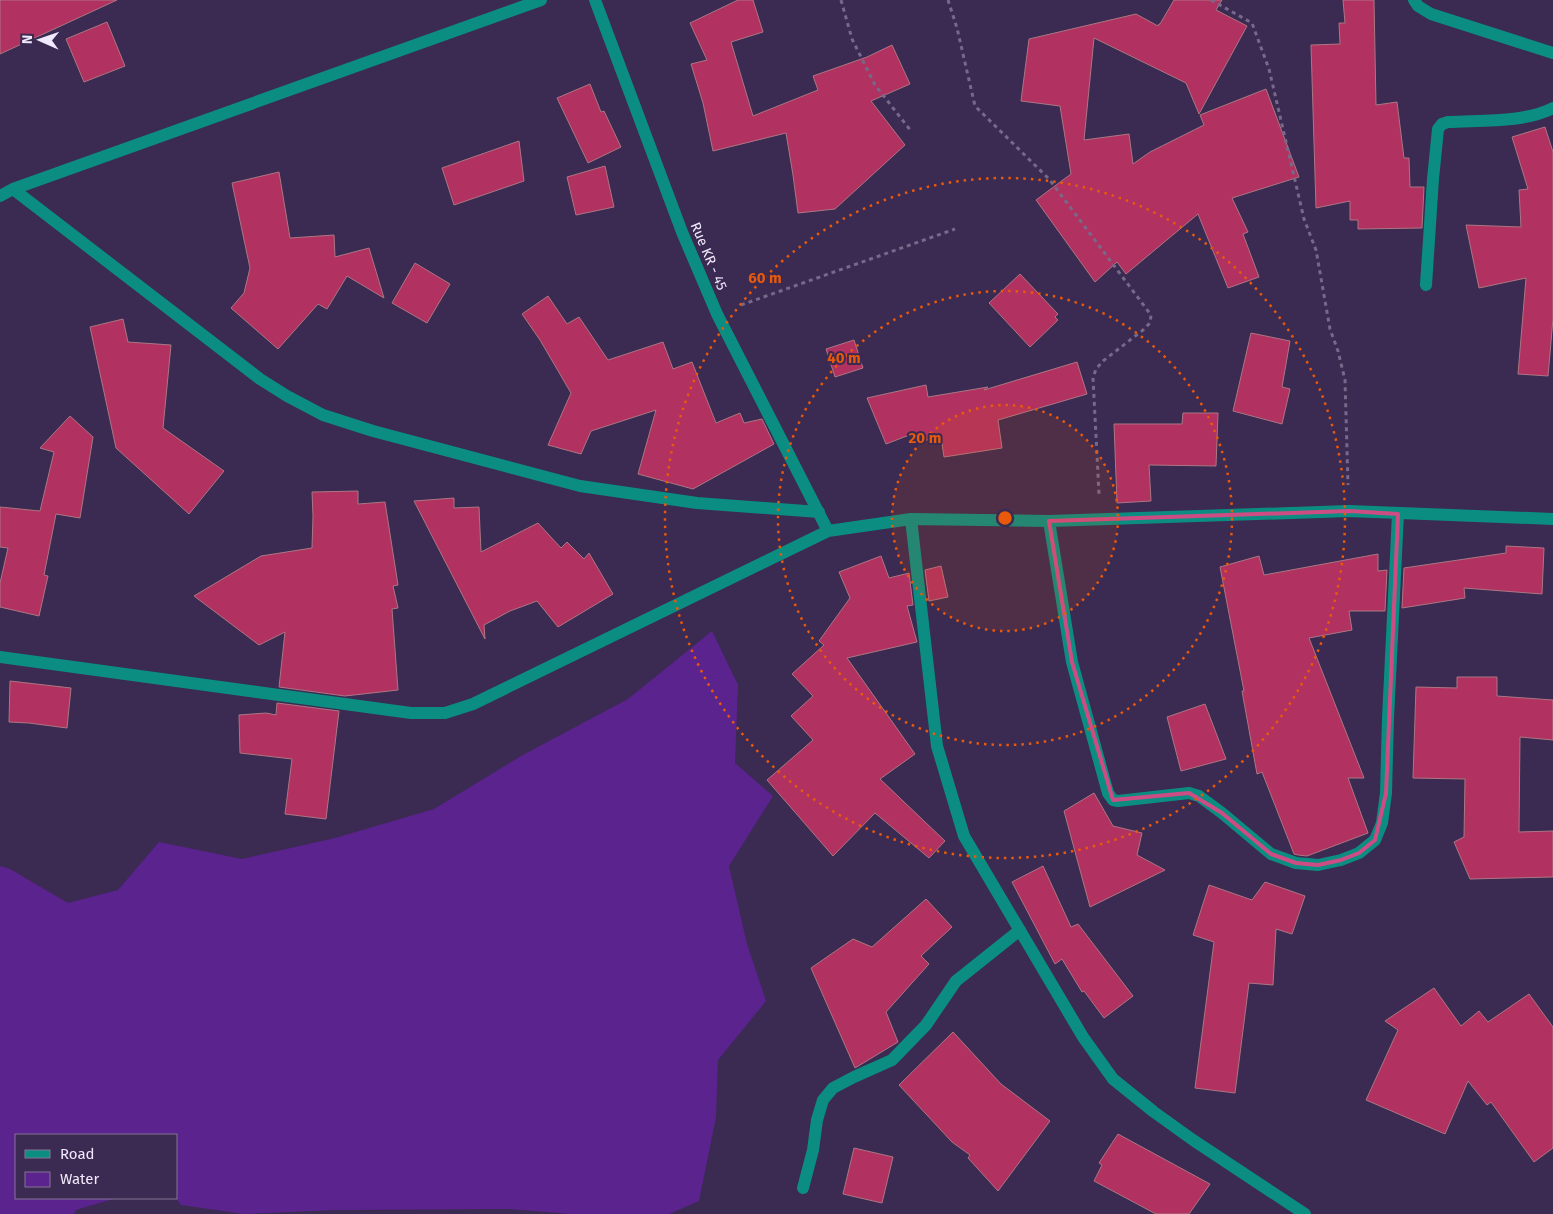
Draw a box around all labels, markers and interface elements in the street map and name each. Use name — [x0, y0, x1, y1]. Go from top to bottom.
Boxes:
north arrow — [15, 15, 65, 65]
text: N — [19, 35, 36, 45]
street label: Rue KR - 45 — [687, 220, 730, 293]
text: 60 m — [748, 269, 782, 287]
text: 40 m — [827, 349, 861, 367]
text: 20 m — [909, 429, 941, 447]
centre of rings — [996, 509, 1014, 527]
legend — [15, 1134, 178, 1199]
text: Road — [60, 1145, 95, 1163]
text: Water — [60, 1170, 99, 1188]

